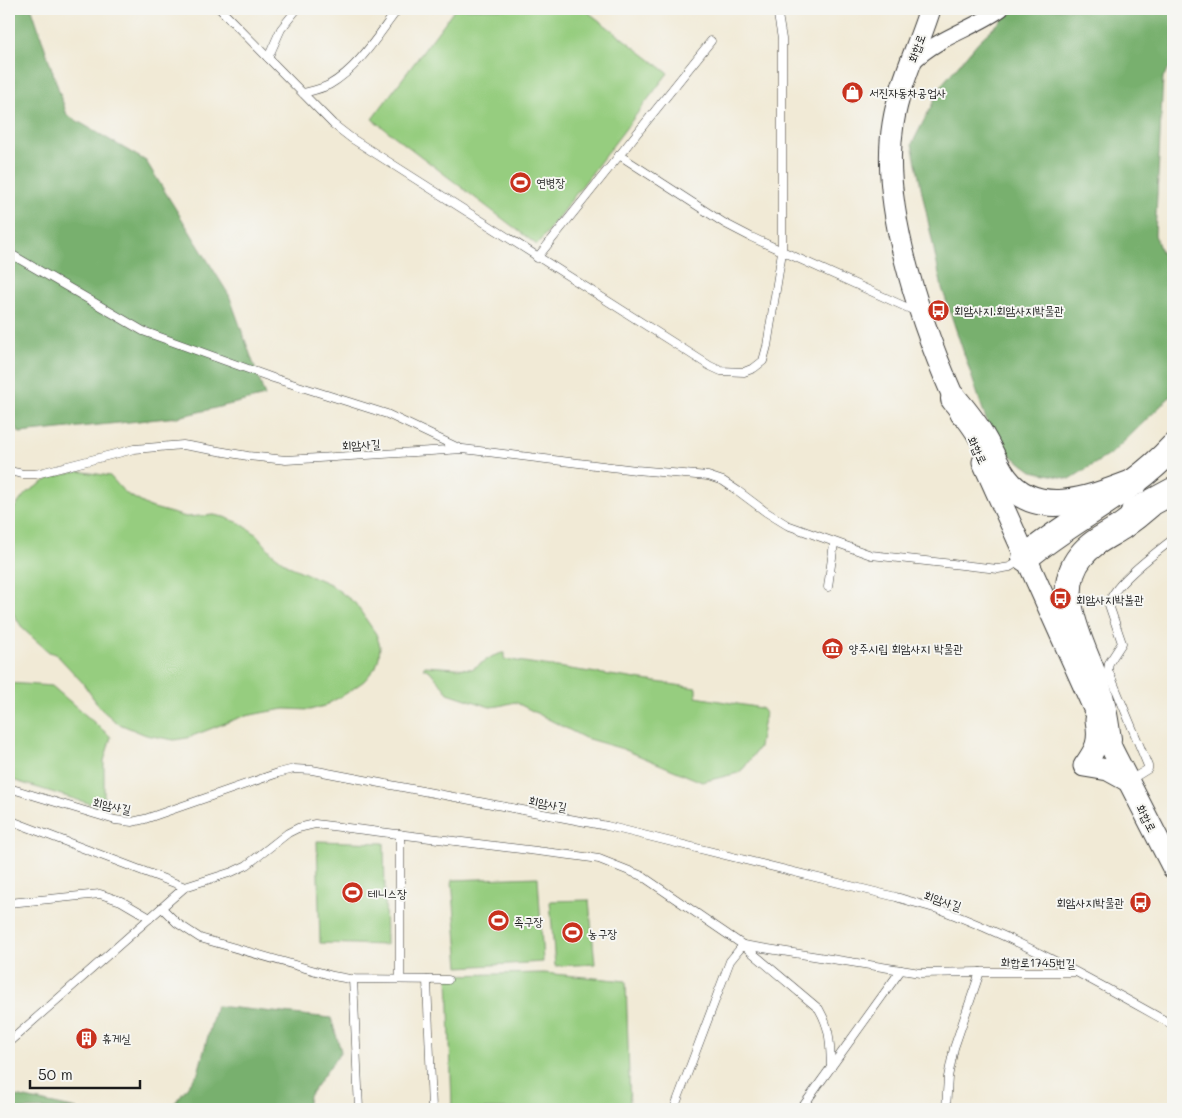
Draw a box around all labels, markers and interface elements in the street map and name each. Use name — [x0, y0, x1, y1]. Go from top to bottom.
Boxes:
street label: 화합로 — [904, 32, 928, 64]
shop icon: 서진자동차공업사 — [841, 80, 865, 104]
place label: 서진자동차공업사 — [869, 84, 946, 100]
sports icon: 연병장 — [508, 170, 532, 194]
place label: 연병장 — [536, 174, 565, 190]
bus stop icon: 회암사지.회암사지박물관 — [926, 298, 950, 322]
place label: 회암사지.회암사지박물관 — [954, 302, 1064, 318]
street label: 화합로 — [965, 433, 991, 467]
street label: 회암사길 — [341, 435, 381, 453]
bus stop icon: 회암사지박불관 — [1048, 587, 1072, 611]
place label: 회암사지박불관 — [1076, 591, 1144, 607]
museum icon: 양주시립 회암사지 박물관 — [821, 636, 845, 660]
place label: 양주시립 회암사지 박물관 — [849, 640, 963, 656]
street label: 회암사길 — [528, 791, 569, 815]
street label: 회암사길 — [91, 793, 133, 817]
street label: 화합로 — [1133, 801, 1161, 835]
sports icon: 테니스장 — [340, 881, 364, 905]
place label: 테니스장 — [368, 885, 407, 901]
street label: 회암사길 — [922, 886, 964, 914]
bus stop icon: 회암사지박물관 — [1128, 890, 1152, 914]
place label: 회암사지박물관 — [1056, 894, 1124, 910]
sports icon: 족구장 — [486, 909, 510, 933]
place label: 족구장 — [514, 913, 543, 929]
sports icon: 농구장 — [560, 921, 584, 945]
place label: 농구장 — [588, 925, 617, 941]
street label: 화합로1745번길 — [1001, 953, 1076, 971]
building icon: 휴게실 — [74, 1026, 98, 1050]
place label: 휴게실 — [102, 1030, 131, 1046]
scale bar — [30, 1058, 140, 1090]
text: 50 m — [38, 1064, 73, 1084]

